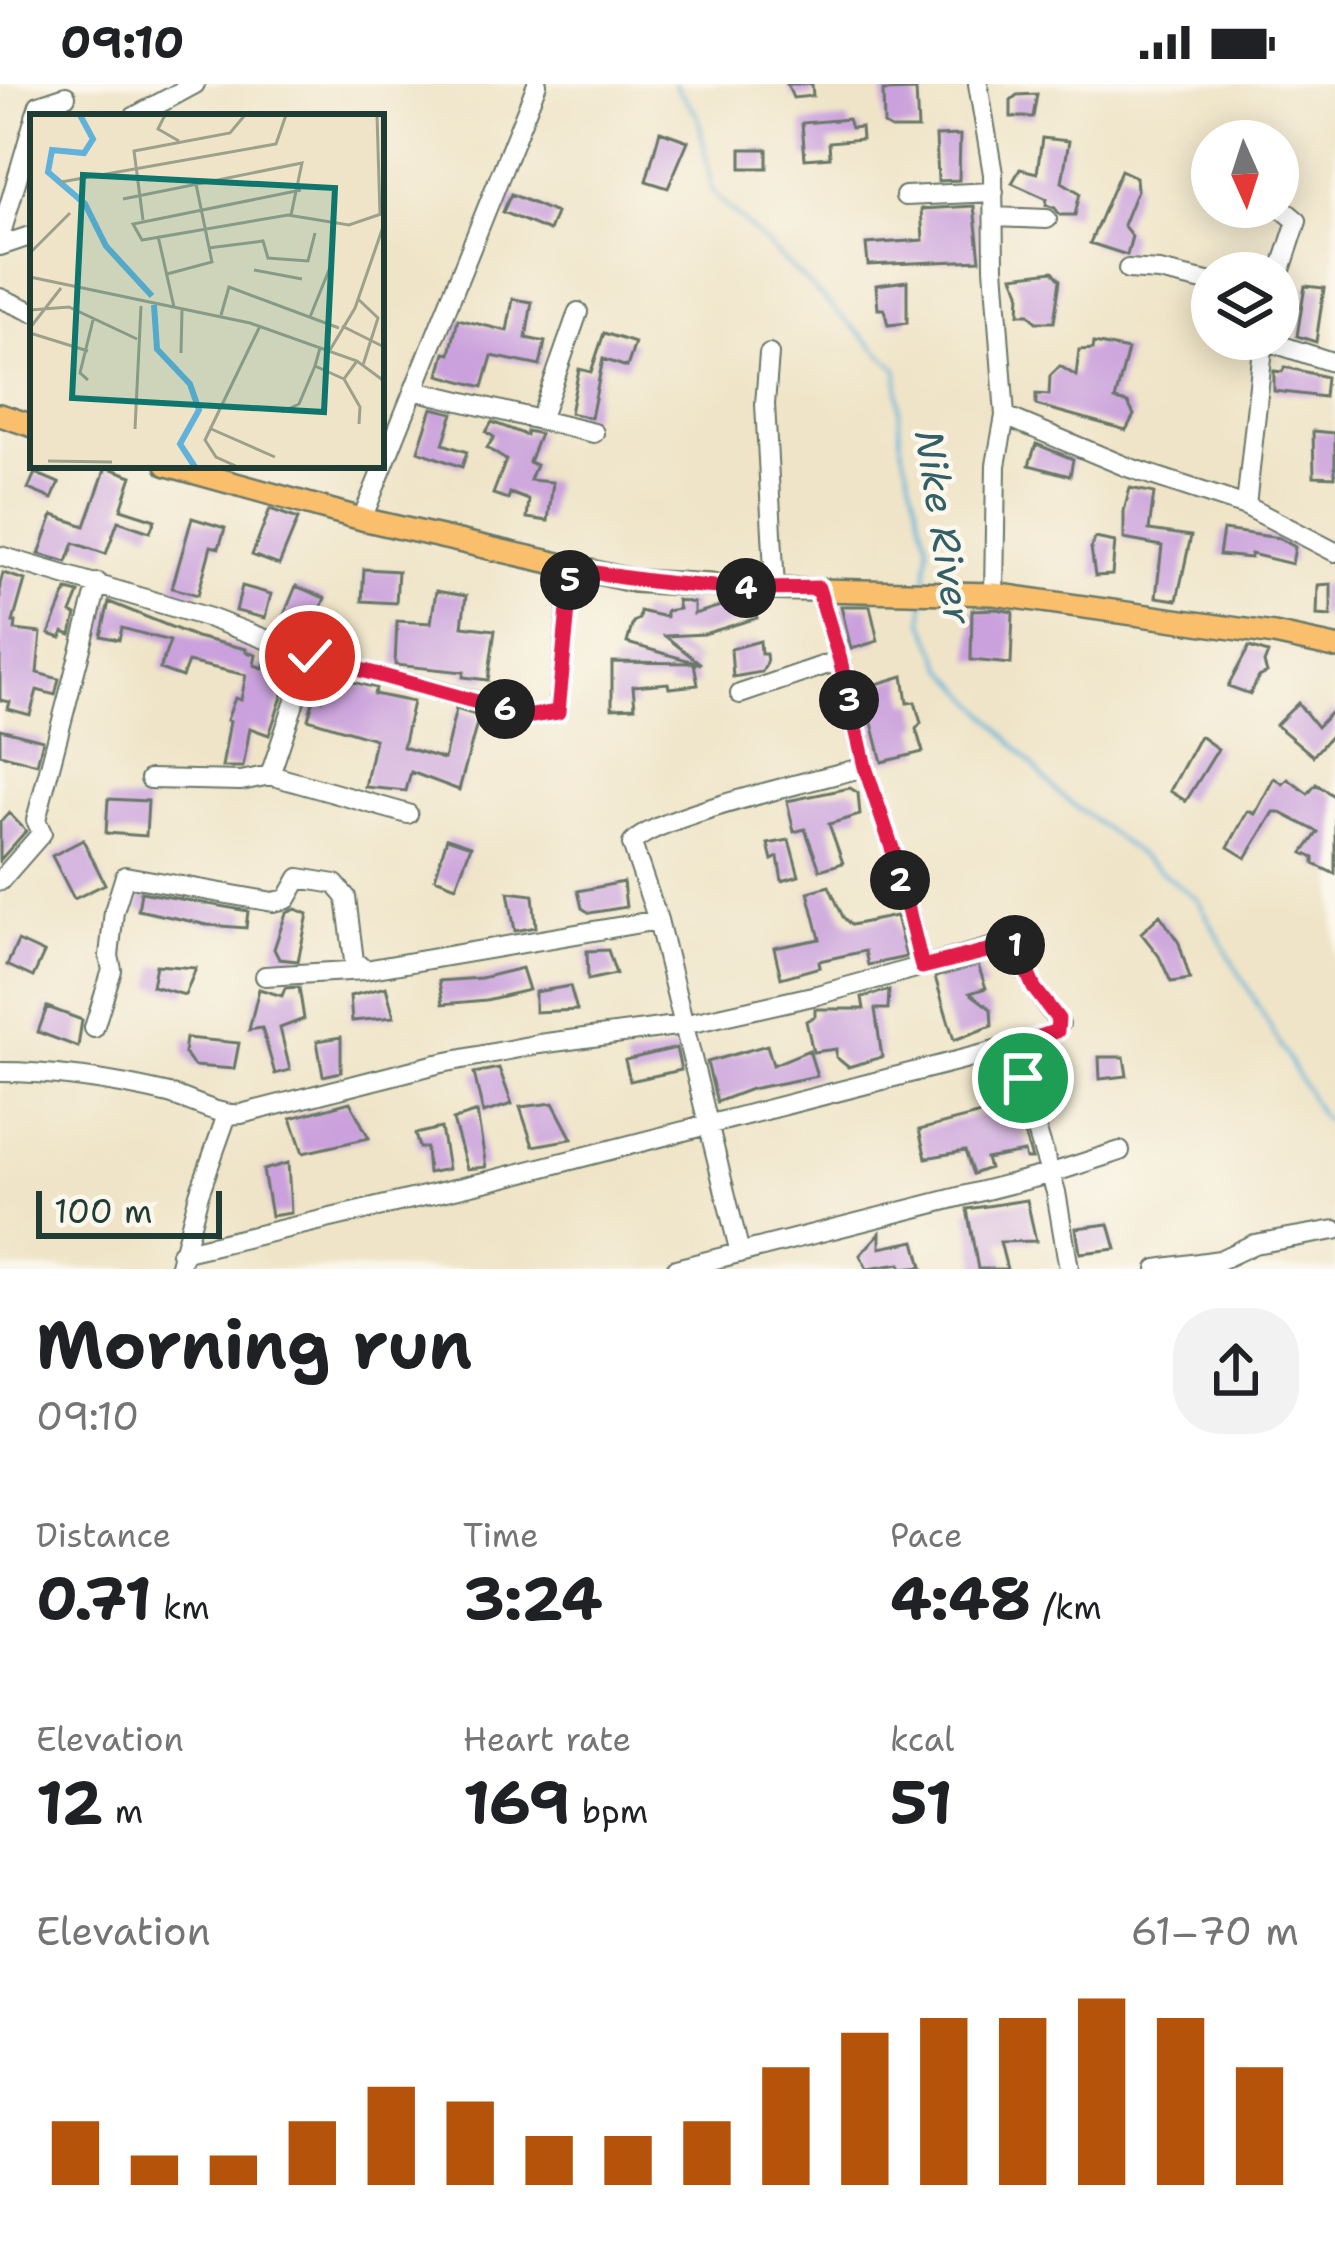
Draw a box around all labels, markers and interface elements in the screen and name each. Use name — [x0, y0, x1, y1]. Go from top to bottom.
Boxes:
text: 09:10 — [60, 12, 185, 72]
inset map — [30, 114, 384, 468]
north arrow — [1191, 120, 1299, 228]
map controls — [1191, 120, 1299, 360]
button: layers — [1191, 252, 1299, 360]
water label: Nike River — [903, 426, 985, 629]
pin: 5 — [540, 550, 600, 610]
text: 5 — [560, 557, 580, 602]
pin: 4 — [716, 558, 776, 618]
text: 4 — [734, 565, 758, 610]
pin — [259, 605, 361, 707]
icon: check — [277, 623, 343, 689]
pin: 3 — [819, 670, 879, 730]
text: 3 — [837, 677, 861, 722]
pin: 6 — [475, 679, 535, 739]
text: 6 — [493, 686, 517, 731]
pin: 2 — [870, 850, 930, 910]
text: 2 — [888, 857, 912, 902]
pin: 1 — [985, 915, 1045, 975]
text: 1 — [1007, 922, 1023, 967]
pin — [972, 1027, 1074, 1129]
icon: arrive — [990, 1045, 1056, 1111]
scale bar — [36, 1185, 222, 1238]
text: 100 m — [54, 1189, 153, 1234]
text: Morning run — [36, 1301, 472, 1389]
button: share — [1173, 1308, 1299, 1434]
text: 09:10 — [36, 1390, 139, 1442]
text: Distance — [36, 1513, 171, 1558]
text: Time — [463, 1513, 539, 1558]
text: Pace — [890, 1513, 963, 1558]
text: 0.71 — [36, 1558, 152, 1638]
text: 3:24 — [463, 1558, 603, 1638]
text: 4:48 — [890, 1558, 1032, 1638]
text: km — [152, 1585, 210, 1630]
text: /km — [1032, 1585, 1102, 1630]
text: Elevation — [36, 1717, 184, 1762]
text: Heart rate — [463, 1717, 631, 1762]
text: kcal — [890, 1717, 954, 1762]
text: 12 — [36, 1762, 103, 1842]
text: 169 — [463, 1762, 570, 1842]
text: 51 — [890, 1762, 952, 1842]
text: m — [103, 1789, 143, 1834]
text: bpm — [570, 1789, 648, 1834]
text: Elevation — [36, 1905, 211, 1957]
text: 61–70 m — [1131, 1905, 1299, 1957]

